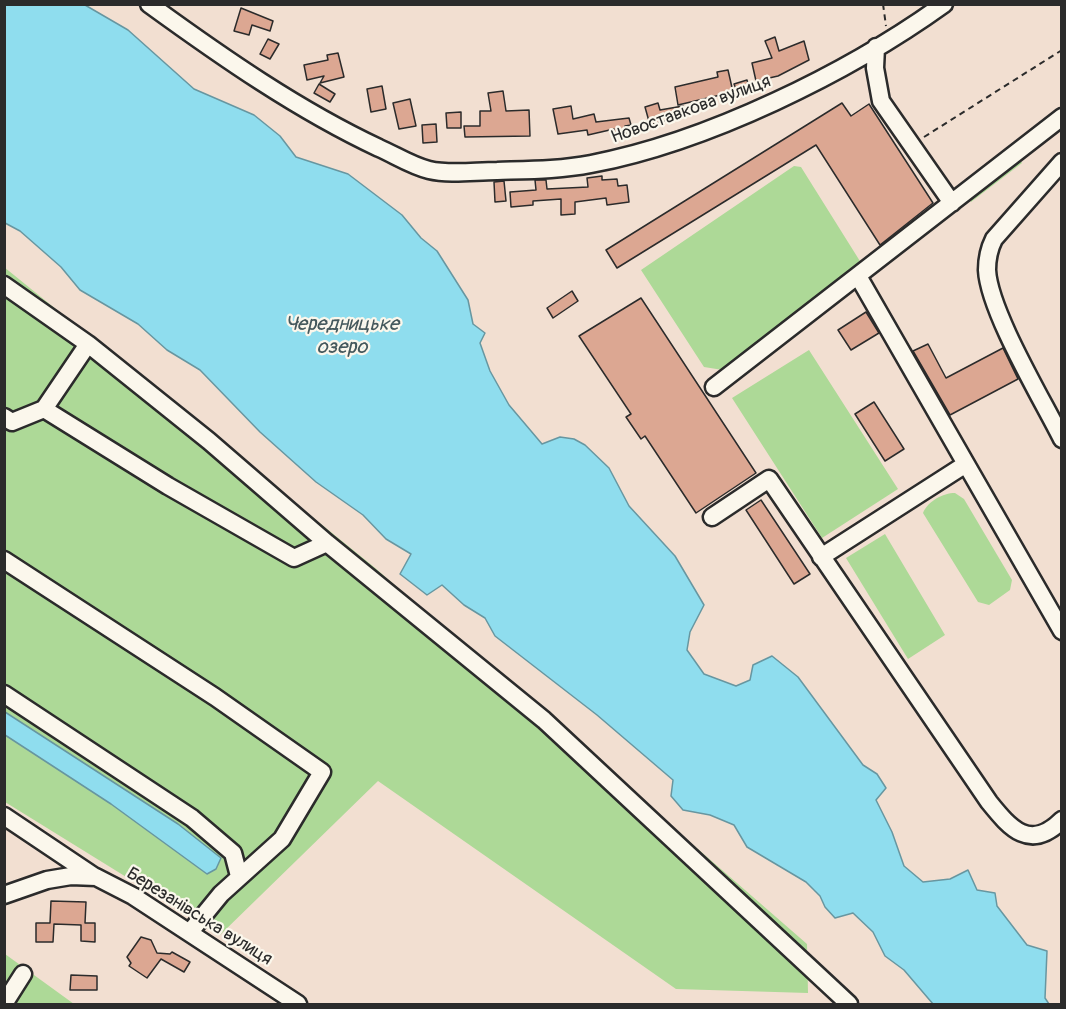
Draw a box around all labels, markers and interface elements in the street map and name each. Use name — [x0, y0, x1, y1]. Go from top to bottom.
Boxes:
street label: Новоставкова вулиця — [608, 71, 774, 149]
water label: Чередницьке озеро — [285, 313, 399, 360]
street label: Березанівська вулиця — [122, 863, 276, 971]

